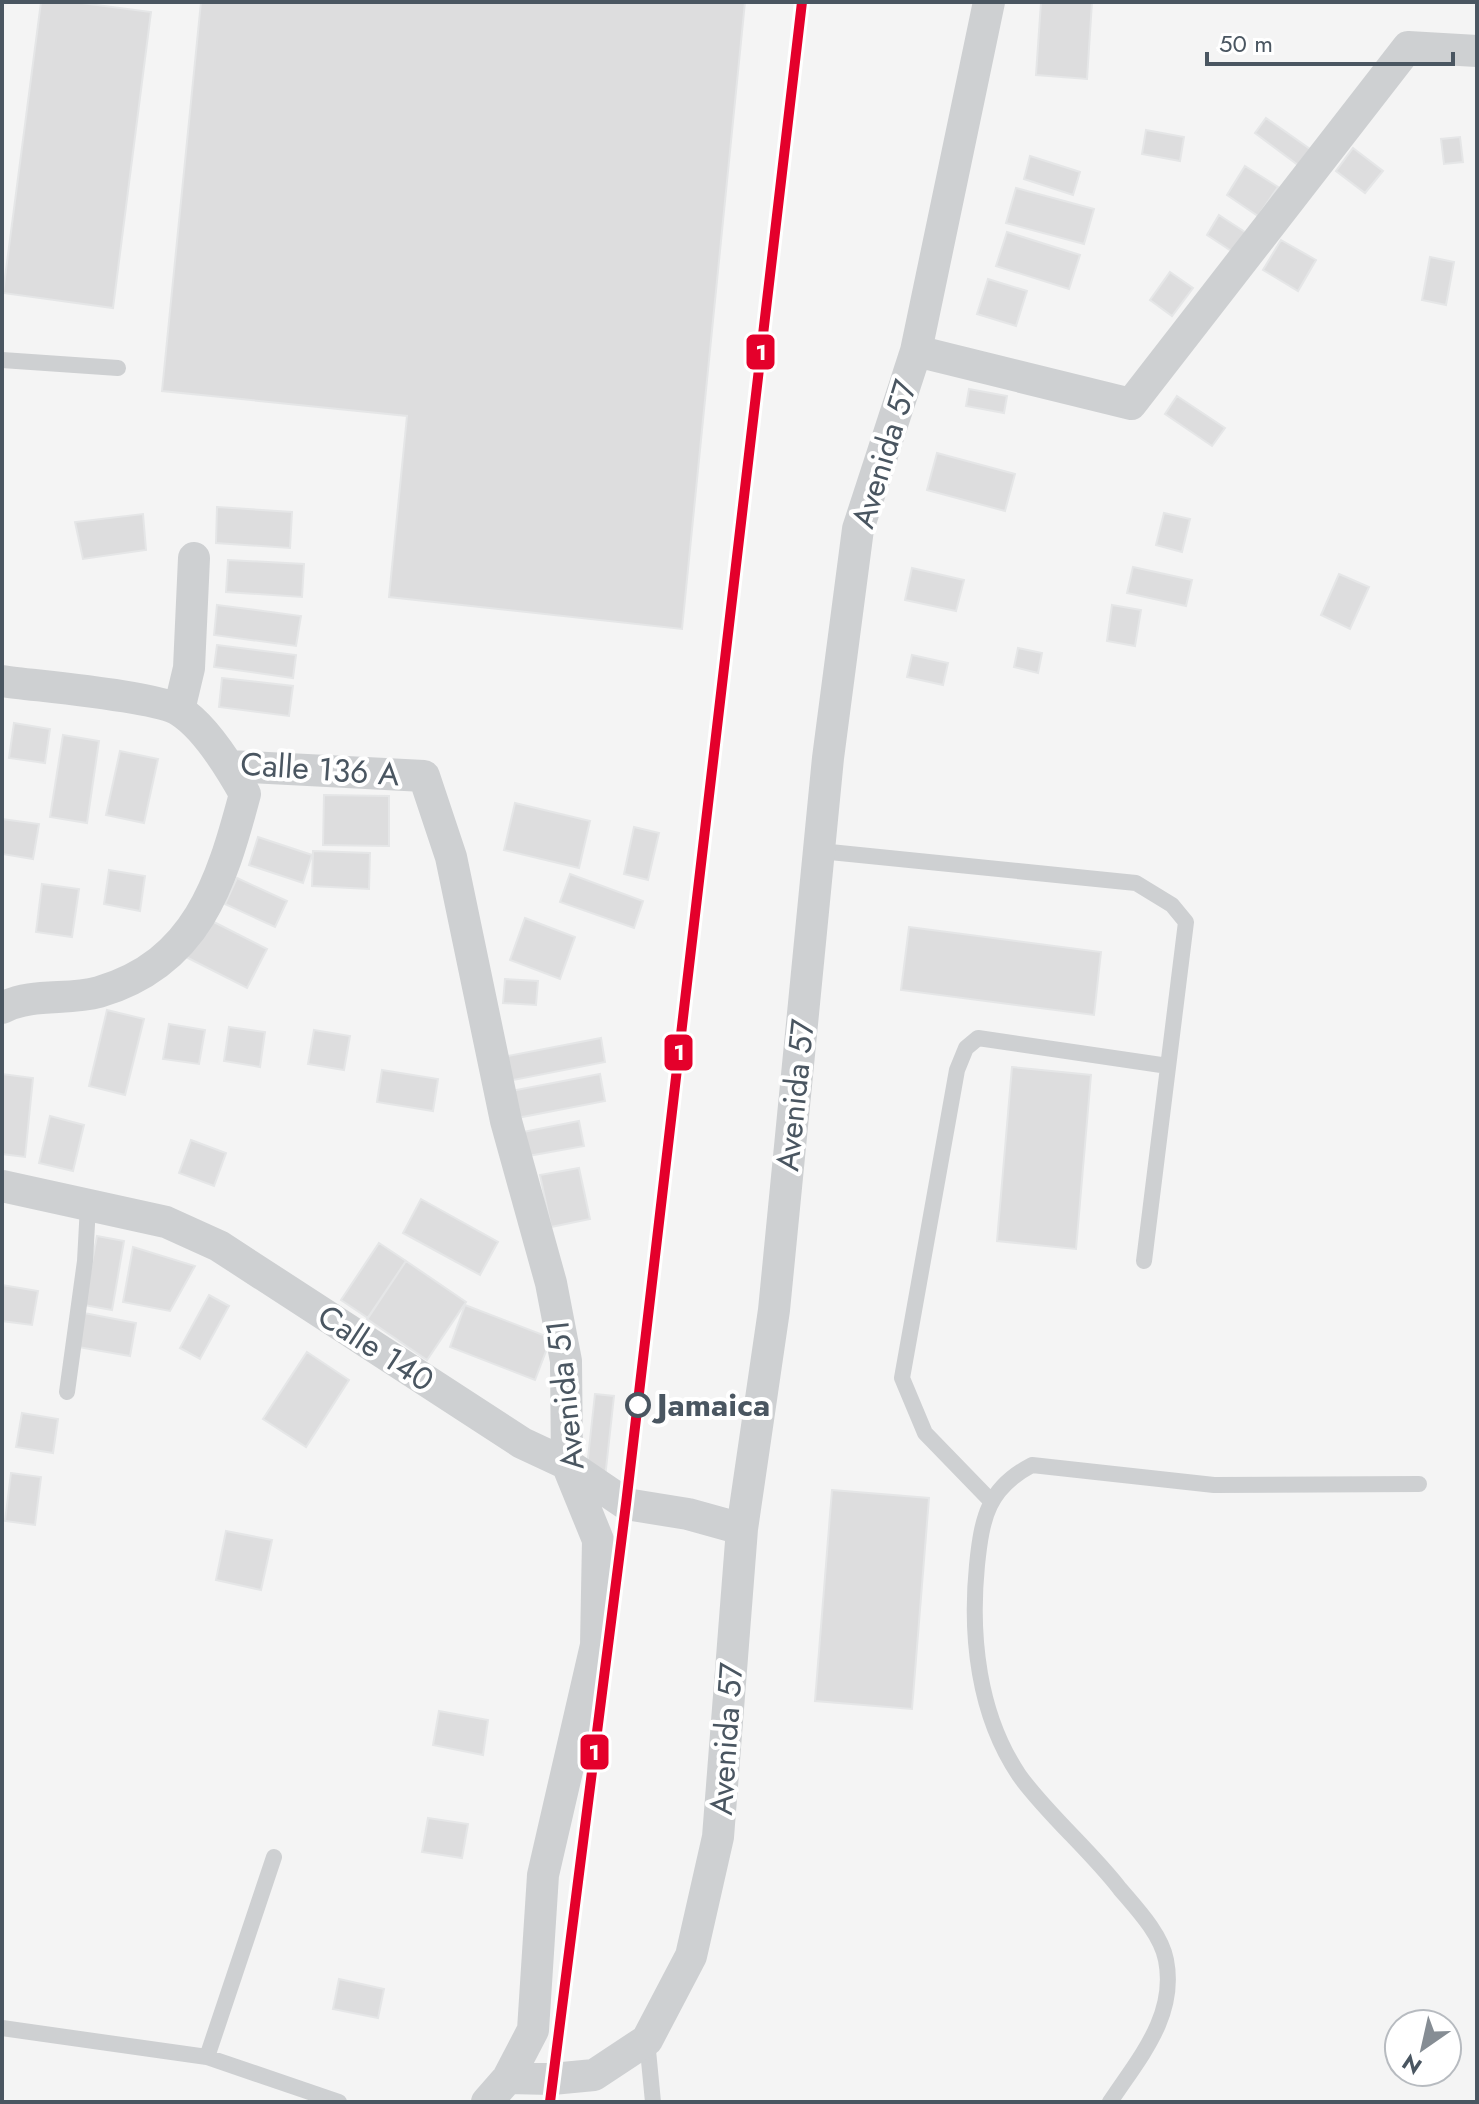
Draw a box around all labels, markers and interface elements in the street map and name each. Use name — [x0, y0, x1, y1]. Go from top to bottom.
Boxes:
scale bar — [1207, 16, 1453, 66]
text: 50 m — [1219, 26, 1273, 61]
line badge: 1 — [745, 333, 776, 371]
text: 1 — [755, 336, 767, 368]
street label: Avenida 57 — [840, 374, 928, 534]
street label: Calle 136 A — [239, 741, 401, 797]
street label: Avenida 57 — [764, 1016, 826, 1173]
line badge: 1 — [663, 1033, 694, 1072]
text: 1 — [673, 1036, 685, 1068]
street label: Calle 140 — [309, 1293, 443, 1403]
street label: Avenida 51 — [534, 1318, 596, 1472]
place label: Jamaica — [651, 1382, 770, 1428]
marker: Jamaica — [626, 1393, 650, 1417]
street label: Avenida 57 — [698, 1661, 754, 1817]
line badge: 1 — [579, 1733, 610, 1771]
text: 1 — [588, 1736, 600, 1768]
north arrow — [1383, 2008, 1463, 2088]
text: N — [1396, 2046, 1428, 2083]

